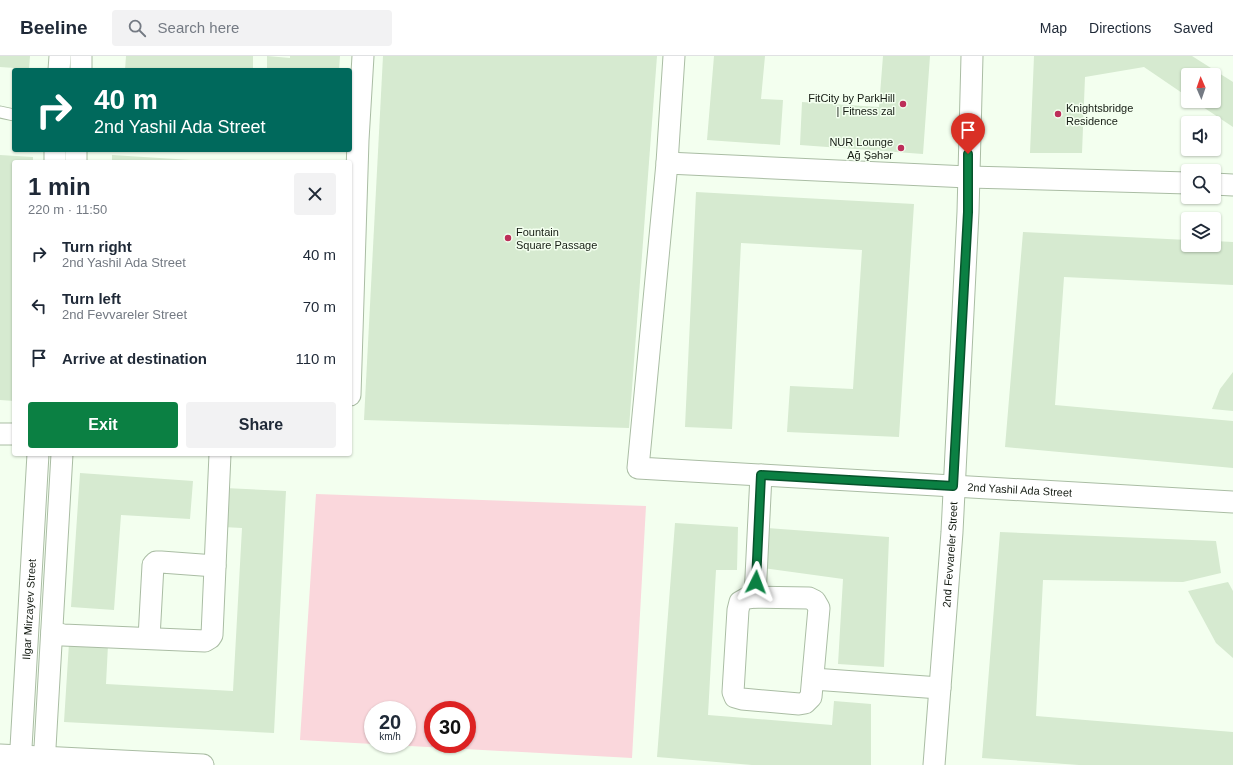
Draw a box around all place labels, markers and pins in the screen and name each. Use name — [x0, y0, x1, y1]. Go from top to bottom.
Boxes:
place label: FitCity by ParkHill | Fitness zal — [808, 92, 895, 117]
marker: FitCity by ParkHill | Fitness zal — [898, 99, 908, 109]
place label: Knightsbridge Residence — [1066, 102, 1133, 127]
marker: Knightsbridge Residence — [1053, 109, 1063, 119]
pin — [951, 113, 985, 154]
place label: NUR Lounge Ağ Şəhər — [829, 136, 893, 161]
marker: NUR Lounge Ağ Şəhər — [896, 143, 906, 153]
place label: Fountain Square Passage — [516, 226, 597, 251]
marker: Fountain Square Passage — [503, 233, 513, 243]

